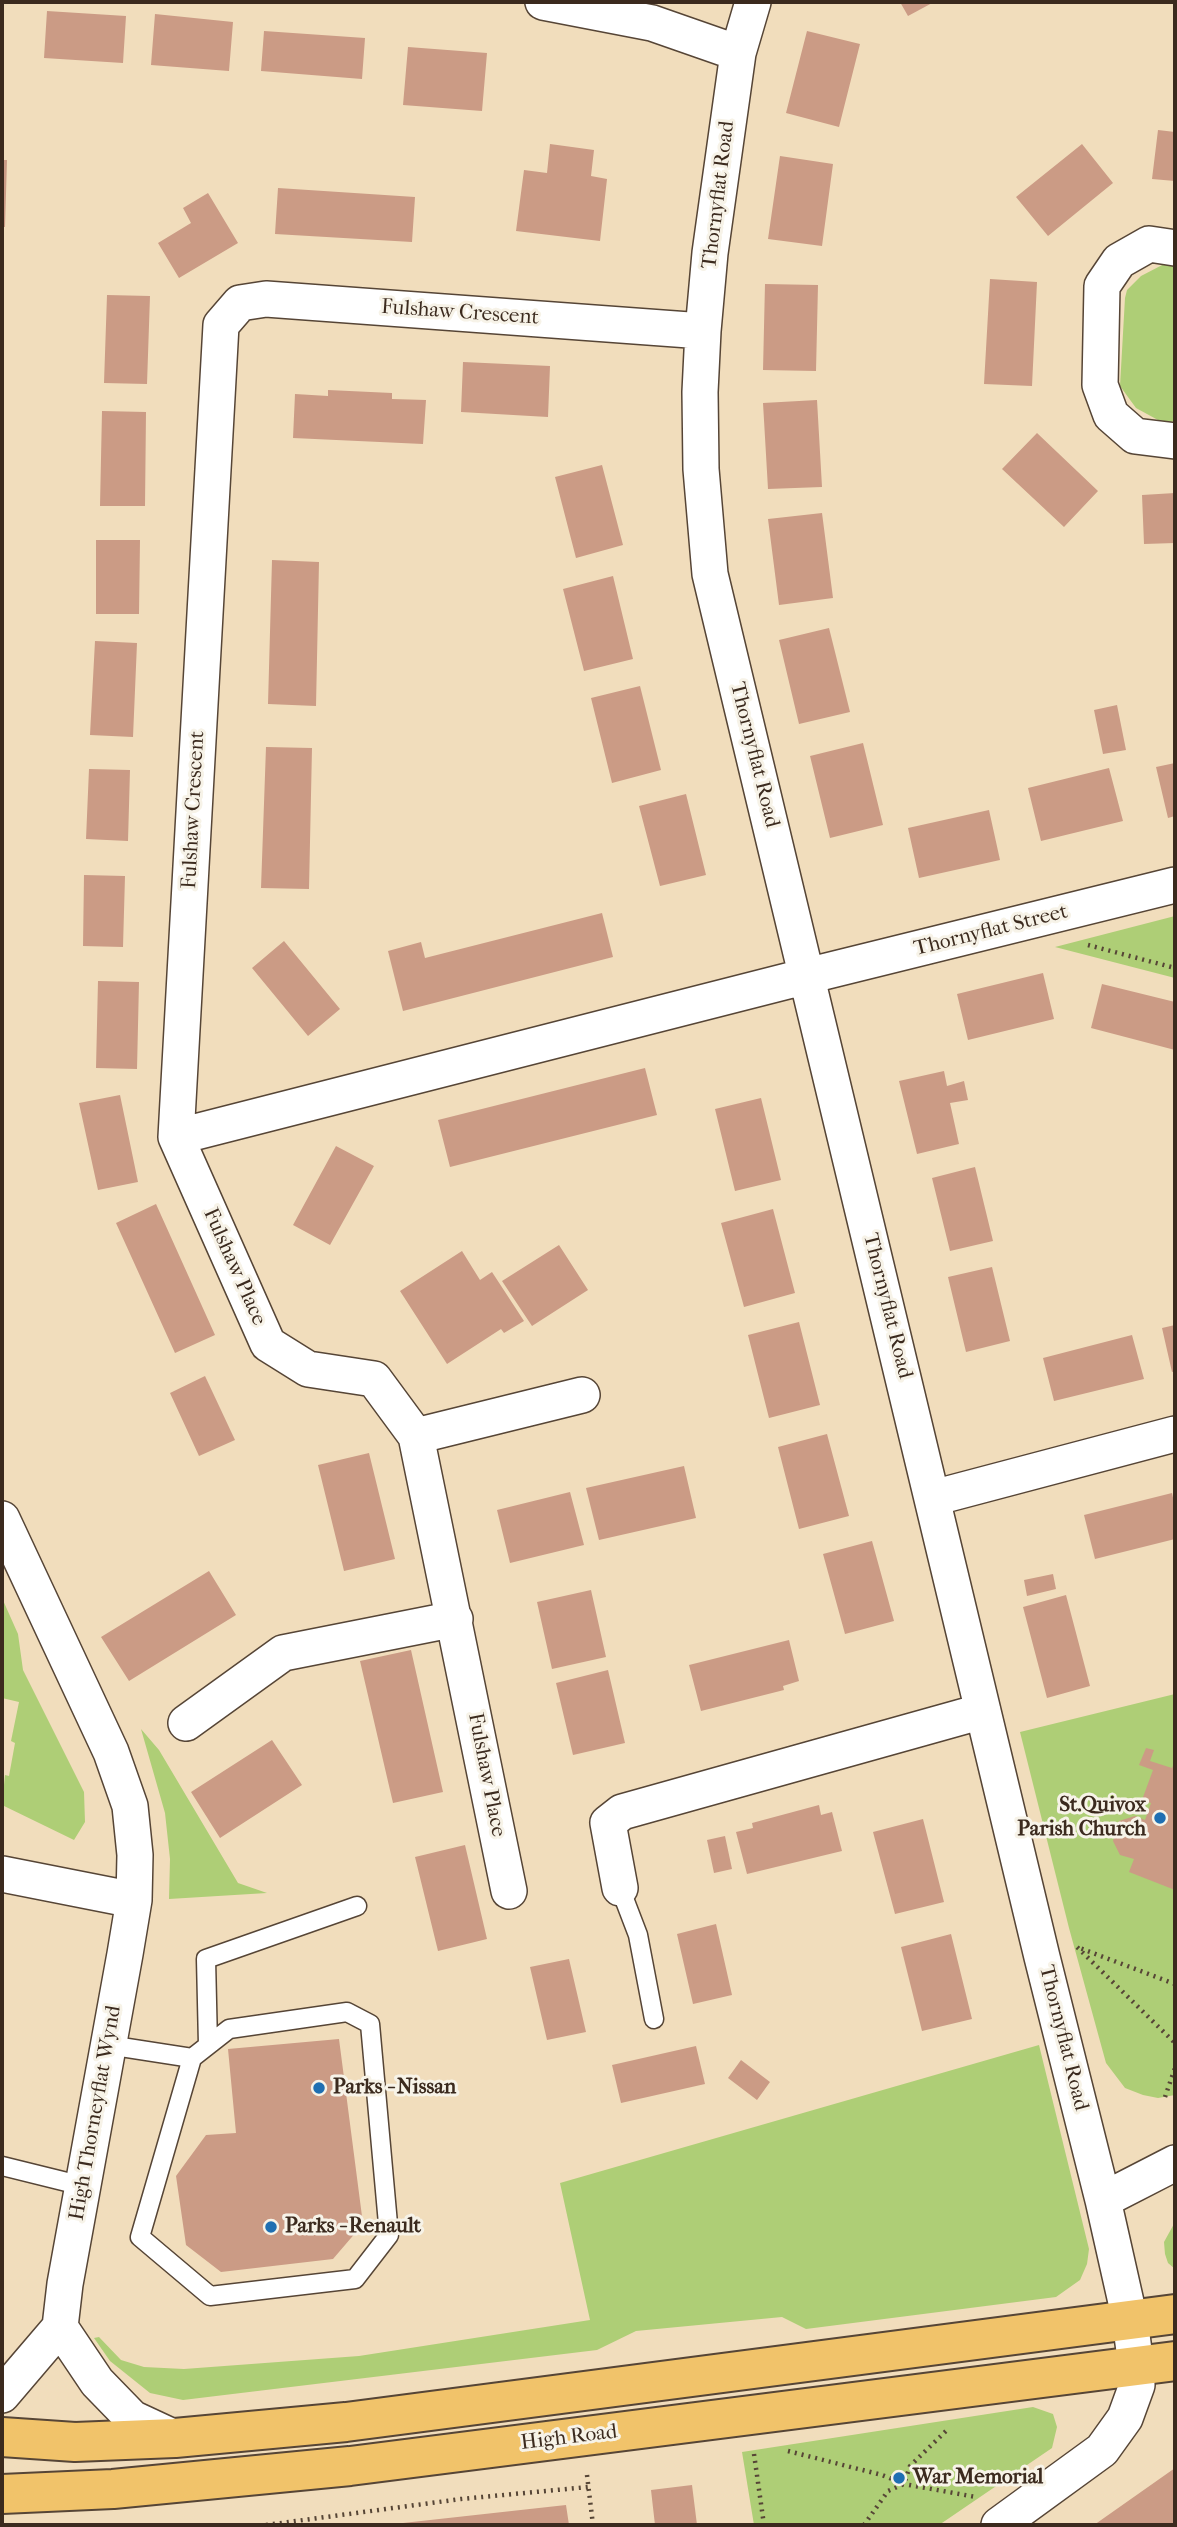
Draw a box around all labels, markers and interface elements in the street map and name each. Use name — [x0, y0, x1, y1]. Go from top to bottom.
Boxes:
street label: Thornyflat Road — [697, 120, 741, 270]
street label: Fulshaw Crescent — [380, 295, 540, 331]
street label: Thornyflat Road — [724, 680, 784, 830]
street label: Fulshaw Crescent — [177, 730, 211, 890]
street label: Thornyflat Street — [912, 900, 1070, 962]
street label: Fulshaw Place — [197, 1204, 271, 1330]
street label: Thornyflat Road — [857, 1231, 917, 1381]
street label: Fulshaw Place — [462, 1711, 510, 1839]
place label: St.Quivox Parish Church — [1017, 1793, 1146, 1843]
marker: St.Quivox Parish Church — [1152, 1810, 1168, 1826]
street label: Thornyflat Road — [1033, 1963, 1093, 2113]
street label: High Thorneyflat Wynd — [65, 2004, 127, 2222]
place label: Parks - Nissan — [333, 2075, 456, 2101]
marker: Parks - Nissan — [311, 2080, 327, 2096]
place label: Parks - Renault — [285, 2214, 421, 2240]
marker: Parks - Renault — [263, 2219, 279, 2235]
street label: High Road — [519, 2420, 619, 2456]
place label: War Memorial — [913, 2465, 1043, 2491]
marker: War Memorial — [891, 2470, 907, 2486]

